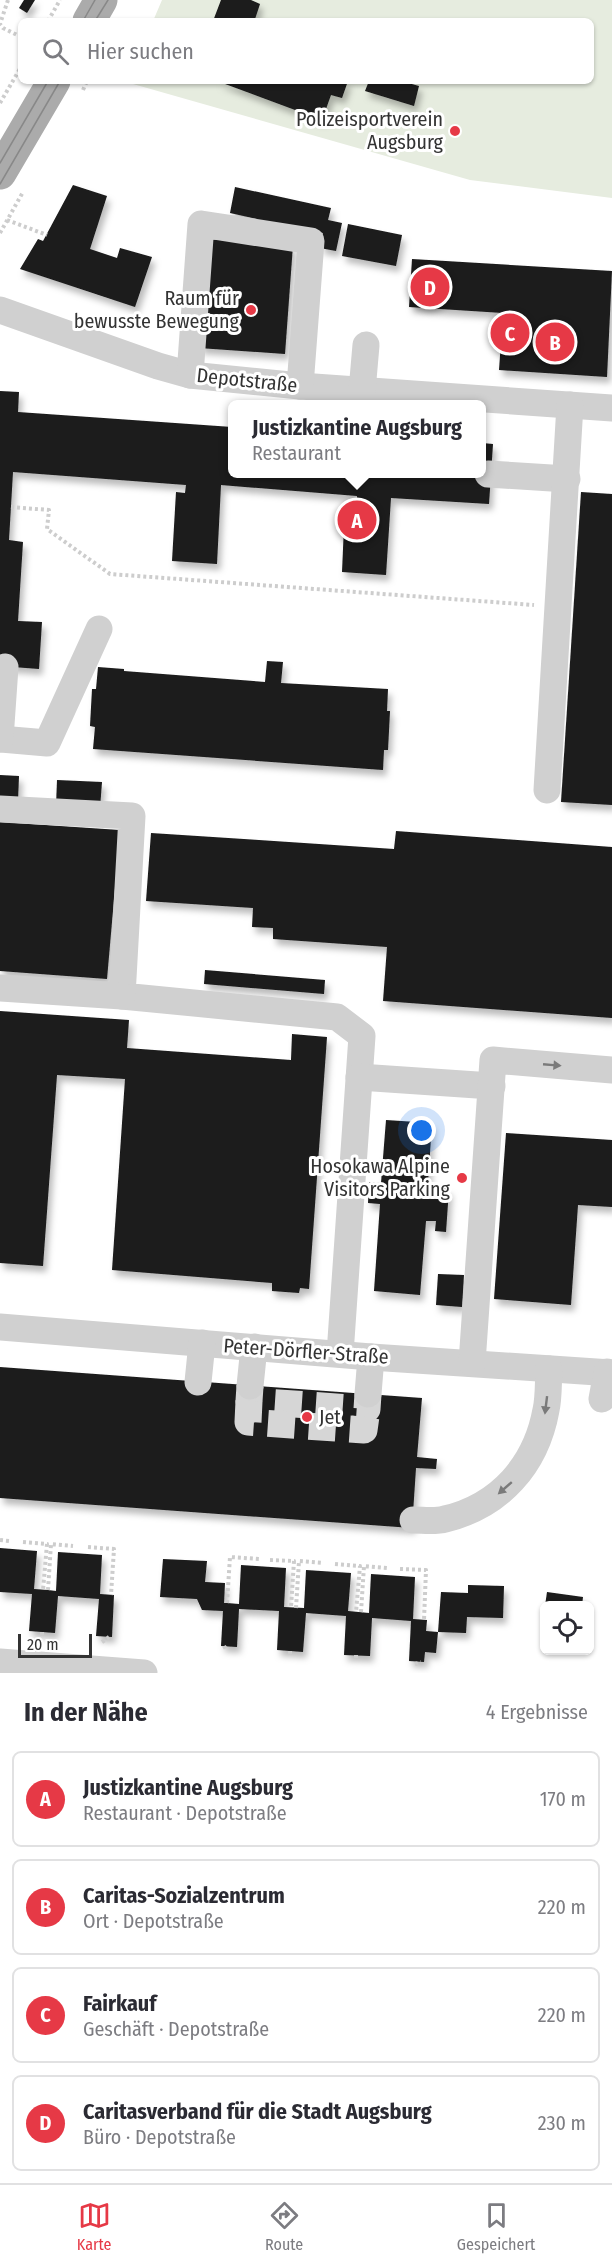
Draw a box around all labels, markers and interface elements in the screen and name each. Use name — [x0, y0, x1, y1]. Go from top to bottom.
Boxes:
search box — [18, 18, 594, 84]
icon: search — [39, 35, 72, 68]
text: Hier suchen — [87, 38, 194, 65]
place label: Polizeisportverein Augsburg — [296, 107, 444, 154]
marker: Polizeisportverein Augsburg — [448, 124, 462, 138]
pin: D — [410, 264, 450, 310]
place label: Raum für bewusste Bewegung — [74, 286, 240, 333]
marker: Raum für bewusste Bewegung — [244, 303, 258, 317]
pin: C — [490, 310, 530, 356]
pin: B — [536, 320, 574, 364]
street label: Depotstraße — [196, 363, 298, 397]
popup — [228, 400, 486, 478]
text: Justizkantine Augsburg — [252, 414, 462, 441]
text: Restaurant — [252, 441, 341, 465]
pin: A — [338, 498, 376, 542]
one-way arrow — [542, 1060, 561, 1070]
your location — [407, 1116, 436, 1145]
place label: Hosokawa Alpine Visitors Parking — [310, 1154, 451, 1201]
marker: Hosokawa Alpine Visitors Parking — [455, 1171, 469, 1185]
street label: Peter-Dörfler-Straße — [223, 1333, 389, 1369]
one-way arrow — [541, 1395, 551, 1414]
place label: Jet — [319, 1405, 341, 1429]
marker: Jet — [300, 1410, 314, 1424]
one-way arrow — [497, 1481, 513, 1494]
map controls — [540, 1601, 594, 1655]
button: locate — [540, 1601, 594, 1655]
scale bar — [18, 1631, 92, 1658]
text: 20 m — [27, 1635, 58, 1654]
text: In der Nähe — [24, 1697, 148, 1728]
text: 4 Ergebnisse — [486, 1700, 588, 1724]
text: Justizkantine Augsburg — [83, 1774, 293, 1801]
text: A — [40, 1787, 51, 1811]
text: 170 m — [540, 1787, 586, 1811]
text: Restaurant · Depotstraße — [83, 1801, 287, 1825]
text: Caritas-Sozialzentrum — [83, 1882, 285, 1909]
text: B — [40, 1895, 51, 1919]
text: 220 m — [538, 1895, 586, 1919]
text: Ort · Depotstraße — [83, 1909, 224, 1933]
text: Fairkauf — [83, 1990, 157, 2017]
text: C — [40, 2003, 51, 2027]
text: 220 m — [538, 2003, 586, 2027]
text: Geschäft · Depotstraße — [83, 2017, 269, 2041]
text: Caritasverband für die Stadt Augsburg — [83, 2098, 432, 2125]
text: D — [40, 2111, 51, 2135]
text: 230 m — [538, 2111, 586, 2135]
text: Büro · Depotstraße — [83, 2125, 236, 2149]
tab: Karte — [77, 2199, 111, 2254]
tab: Route — [265, 2199, 303, 2254]
tab: Gespeichert — [457, 2199, 535, 2254]

